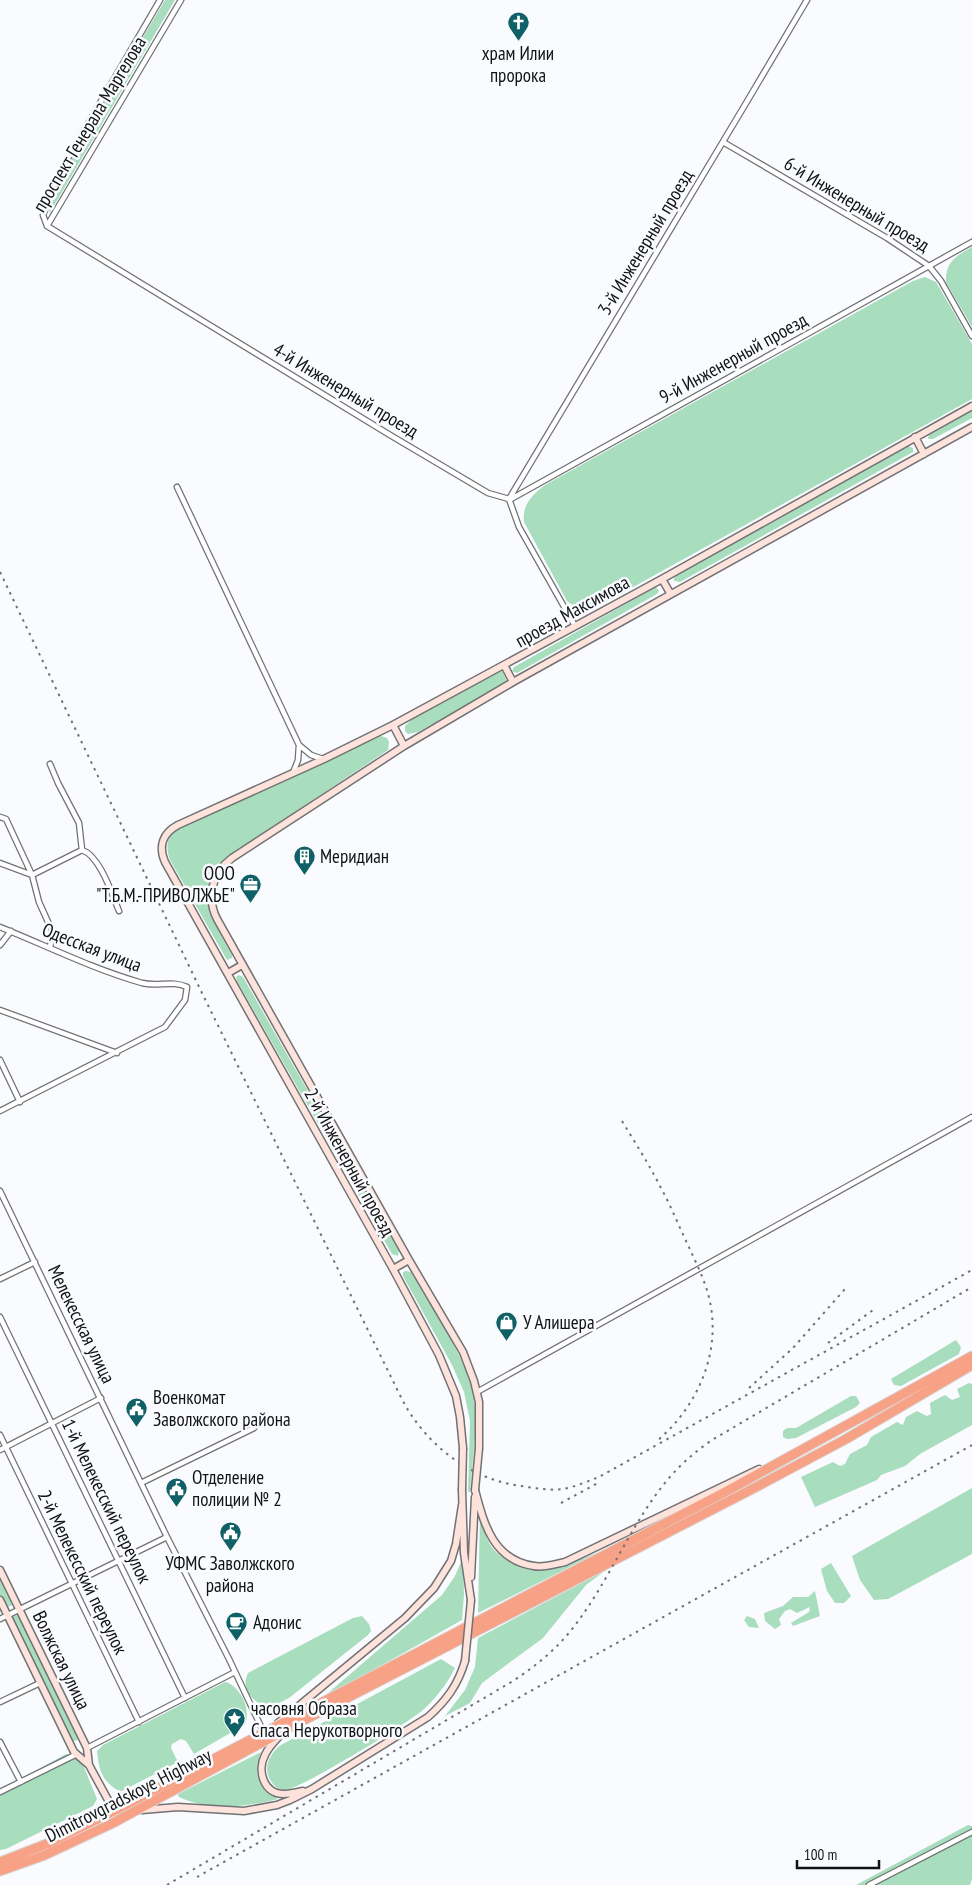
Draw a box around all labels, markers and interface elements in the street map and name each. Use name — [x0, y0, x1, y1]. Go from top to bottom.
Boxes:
church icon: храм Илии пророка — [506, 10, 530, 41]
street label: проспект Генерала Маргелова — [27, 32, 151, 216]
place label: храм Илии пророка — [482, 41, 554, 87]
street label: 6-й Инженерный проезд — [780, 151, 935, 257]
street label: 3-й Инженерный проезд — [592, 164, 698, 319]
street label: 9-й Инженерный проезд — [655, 307, 812, 409]
street label: 4-й Инженерный проезд — [269, 337, 424, 443]
street label: проезд Максимова — [511, 570, 633, 652]
building icon: Меридиан — [292, 844, 316, 875]
place label: Меридиан — [320, 844, 389, 868]
place label: ООО "Т.Б.М.-ПРИВОЛЖЬЕ" — [96, 861, 235, 907]
office icon: ООО "Т.Б.М.-ПРИВОЛЖЬЕ" — [239, 872, 263, 903]
street label: Одесская улица — [39, 917, 145, 977]
street label: 2-й Инженерный проезд — [299, 1084, 401, 1241]
street label: Мелекесская улица — [43, 1261, 121, 1387]
shop icon: У Алишера — [495, 1310, 519, 1341]
place label: У Алишера — [523, 1310, 594, 1334]
place label: Военкомат Заволжского района — [153, 1385, 291, 1431]
public building icon: Военкомат Заволжского района — [125, 1396, 149, 1427]
street label: 1-й Мелекесский переулок — [57, 1415, 157, 1588]
place label: Отделение полиции № 2 — [192, 1465, 282, 1511]
public building icon: Отделение полиции № 2 — [164, 1476, 188, 1507]
street label: 2-й Мелекесский переулок — [33, 1486, 133, 1659]
public building icon: УФМС Заволжского района — [218, 1520, 242, 1551]
place label: УФМС Заволжского района — [165, 1551, 295, 1597]
street label: Волжская улица — [28, 1607, 96, 1713]
cafe icon: Адонис — [225, 1610, 249, 1641]
place label: Адонис — [253, 1610, 302, 1634]
place label: часовня Образа Спаса Нерукотворного — [251, 1696, 403, 1742]
place icon: часовня Образа Спаса Нерукотворного — [223, 1707, 247, 1738]
street label: Dimitrovgradskoye Highway — [41, 1742, 216, 1847]
scale bar — [797, 1838, 880, 1870]
text: 100 m — [804, 1845, 837, 1864]

